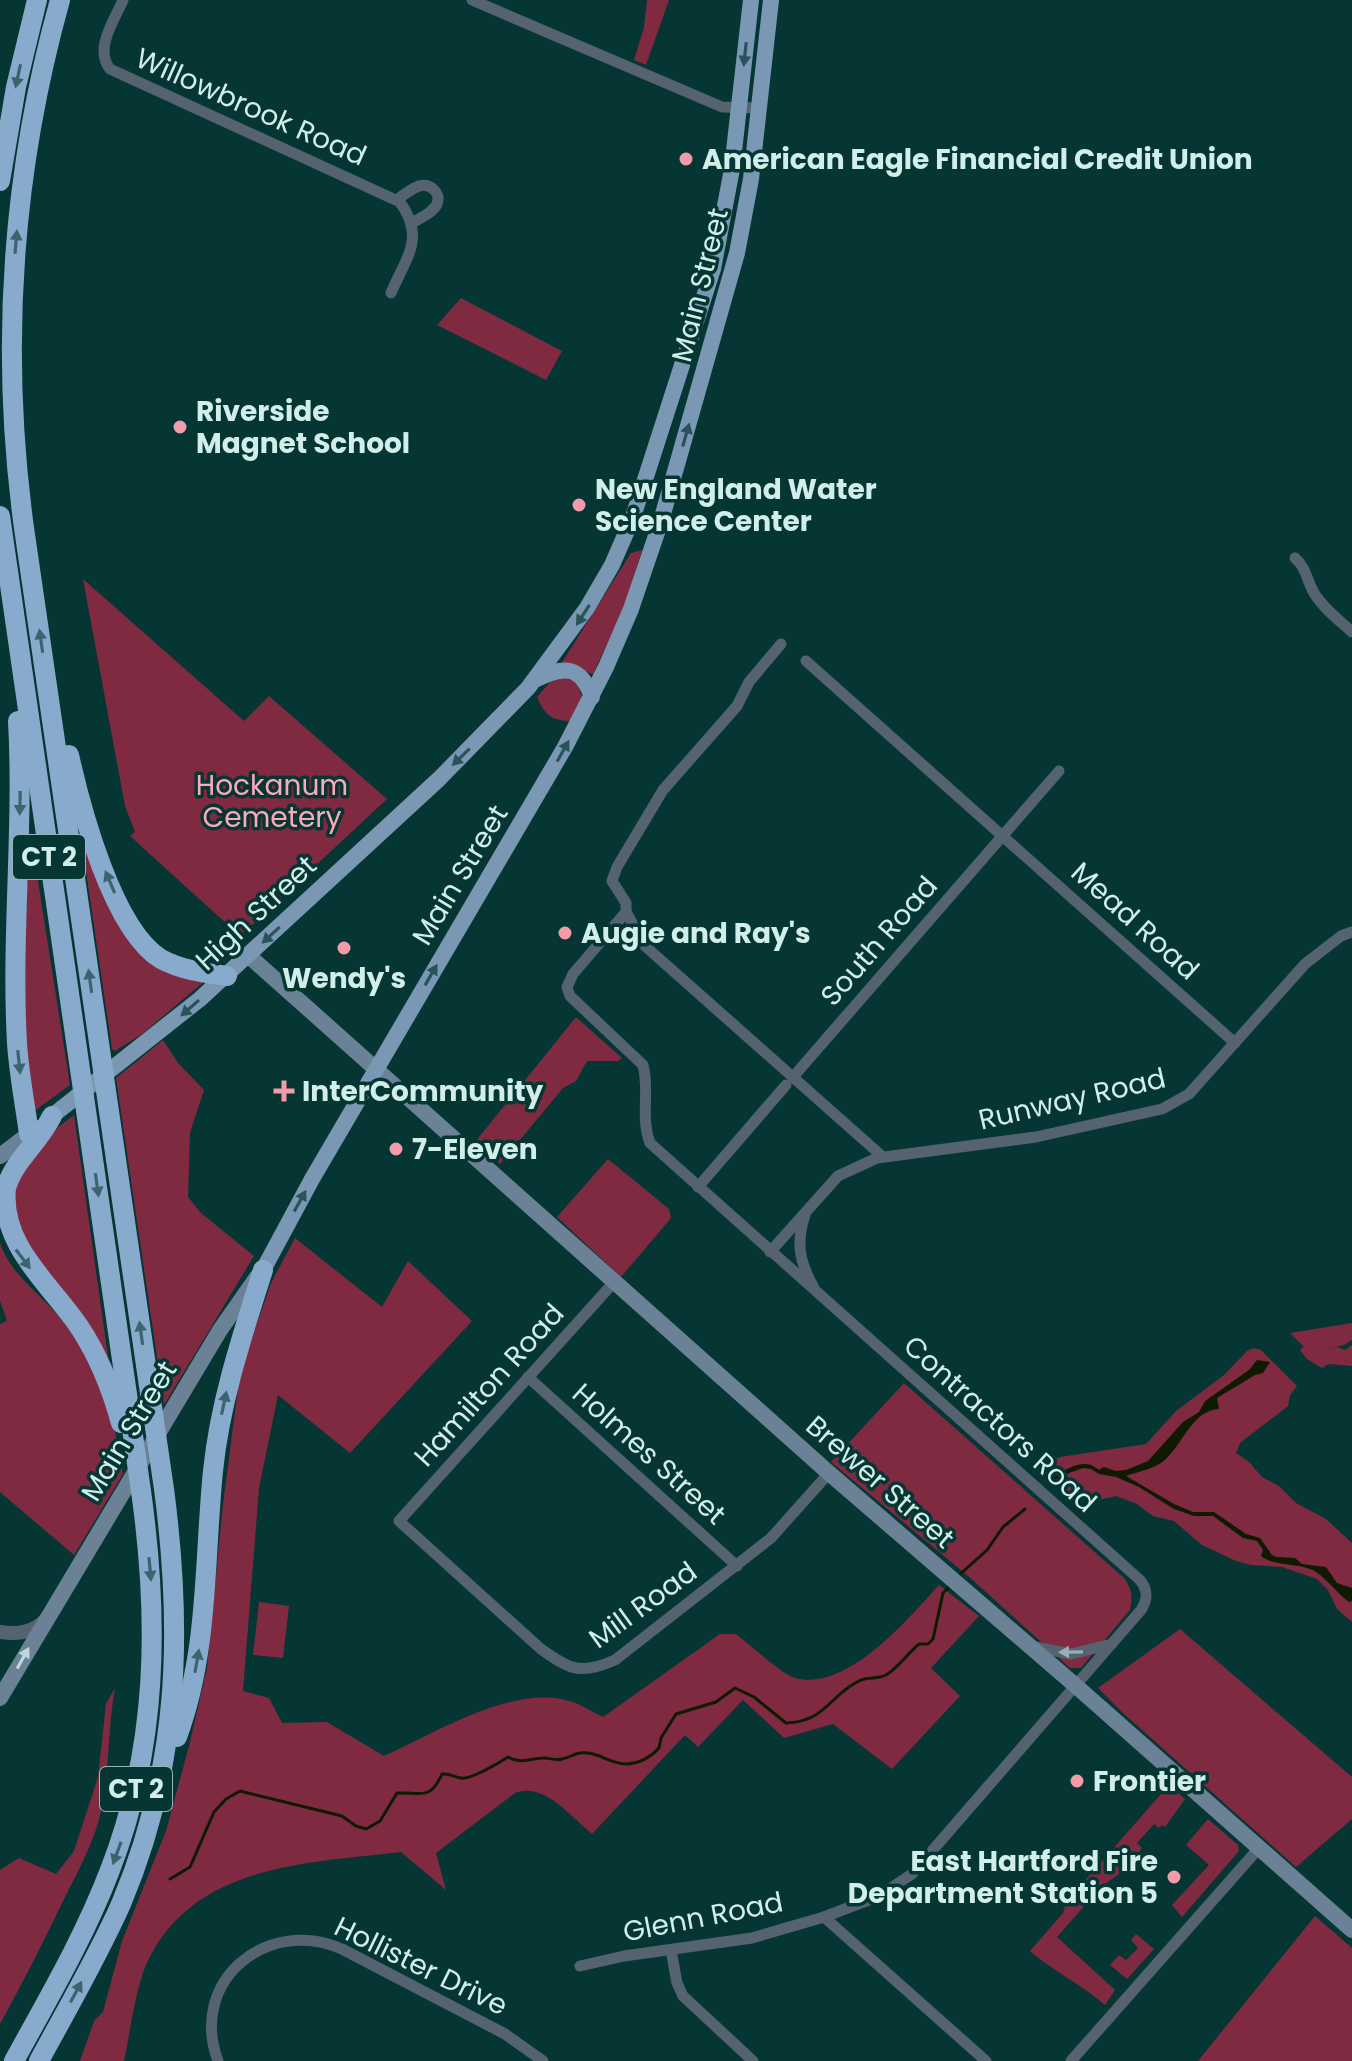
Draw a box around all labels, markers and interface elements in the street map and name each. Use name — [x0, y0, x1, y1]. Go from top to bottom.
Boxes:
street label: Willowbrook Road — [129, 39, 373, 175]
one-way arrow — [738, 42, 751, 67]
one-way arrow — [11, 63, 24, 88]
place label: American Eagle Financial Credit Union — [702, 140, 1253, 179]
marker: American Eagle Financial Credit Union — [677, 150, 695, 168]
street label: Main Street — [662, 204, 738, 366]
one-way arrow — [10, 230, 23, 255]
place label: Riverside Magnet School — [196, 392, 410, 463]
marker: Riverside Magnet School — [171, 418, 189, 436]
one-way arrow — [680, 422, 693, 446]
place label: New England Water Science Center — [595, 470, 877, 541]
marker: New England Water Science Center — [570, 496, 588, 514]
one-way arrow — [575, 604, 590, 625]
one-way arrow — [34, 628, 47, 653]
one-way arrow — [556, 740, 570, 762]
one-way arrow — [452, 747, 471, 766]
park label: Hockanum Cemetery — [196, 766, 348, 837]
one-way arrow — [13, 791, 26, 816]
street label: Main Street — [403, 798, 517, 952]
road number: CT 2 — [13, 835, 85, 879]
street label: High Street — [187, 847, 325, 979]
street label: Mead Road — [1063, 853, 1207, 989]
street label: South Road — [812, 868, 946, 1014]
one-way arrow — [103, 870, 116, 894]
place label: Augie and Ray's — [581, 914, 811, 953]
marker: Augie and Ray's — [556, 924, 574, 942]
one-way arrow — [262, 925, 281, 943]
marker: Wendy's — [335, 939, 353, 957]
place label: Wendy's — [282, 959, 406, 998]
one-way arrow — [424, 964, 438, 987]
one-way arrow — [83, 968, 96, 993]
one-way arrow — [181, 998, 200, 1016]
one-way arrow — [13, 1050, 26, 1075]
street label: Runway Road — [975, 1059, 1169, 1139]
place label: InterCommunity — [302, 1072, 544, 1111]
marker: InterCommunity — [273, 1080, 295, 1102]
place label: 7-Eleven — [412, 1130, 538, 1169]
marker: 7-Eleven — [387, 1140, 405, 1158]
one-way arrow — [91, 1173, 104, 1198]
one-way arrow — [294, 1190, 307, 1213]
one-way arrow — [15, 1248, 31, 1269]
street label: Hamilton Road — [405, 1295, 573, 1475]
one-way arrow — [134, 1320, 147, 1345]
street label: Contractors Road — [895, 1327, 1105, 1521]
street label: Main Street — [72, 1354, 186, 1508]
street label: Holmes Street — [564, 1374, 734, 1534]
one-way arrow — [218, 1390, 231, 1415]
street label: Brewer Street — [797, 1407, 963, 1557]
street label: Mill Road — [581, 1552, 705, 1658]
one-way arrow — [144, 1557, 157, 1582]
one-way arrow — [1058, 1646, 1083, 1659]
one-way arrow — [16, 1647, 30, 1669]
one-way arrow — [191, 1649, 203, 1674]
place label: Frontier — [1093, 1762, 1206, 1801]
road number: CT 2 — [100, 1767, 172, 1811]
marker: Frontier — [1068, 1772, 1086, 1790]
one-way arrow — [110, 1841, 123, 1865]
place label: East Hartford Fire Department Station 5 — [848, 1842, 1158, 1913]
marker: East Hartford Fire Department Station 5 — [1165, 1868, 1183, 1886]
street label: Glenn Road — [620, 1882, 786, 1952]
street label: Hollister Drive — [328, 1907, 514, 2025]
one-way arrow — [69, 1981, 83, 2004]

